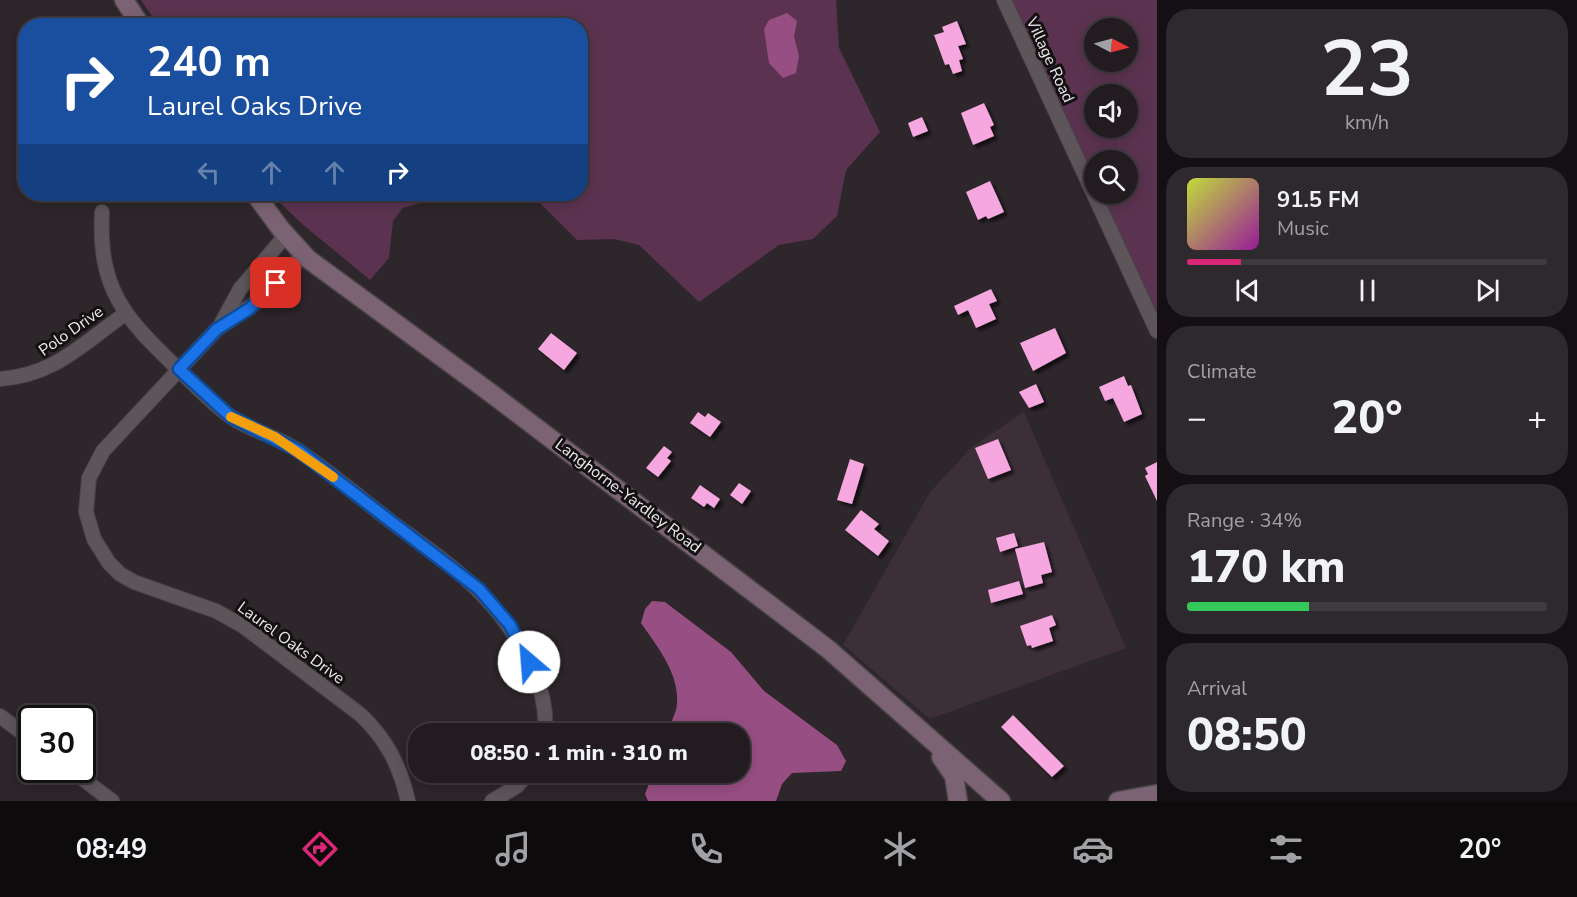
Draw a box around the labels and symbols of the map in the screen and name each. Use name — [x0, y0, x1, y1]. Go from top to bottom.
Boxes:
street label: Village Road — [1020, 13, 1079, 106]
north arrow — [1084, 18, 1138, 72]
pin — [250, 257, 301, 308]
street label: Polo Drive — [34, 301, 108, 361]
street label: Langhorne-Yardley Road — [550, 434, 706, 558]
street label: Laurel Oaks Drive — [233, 597, 349, 689]
position arrow — [497, 630, 561, 694]
speed limit sign: 30 — [18, 705, 96, 783]

